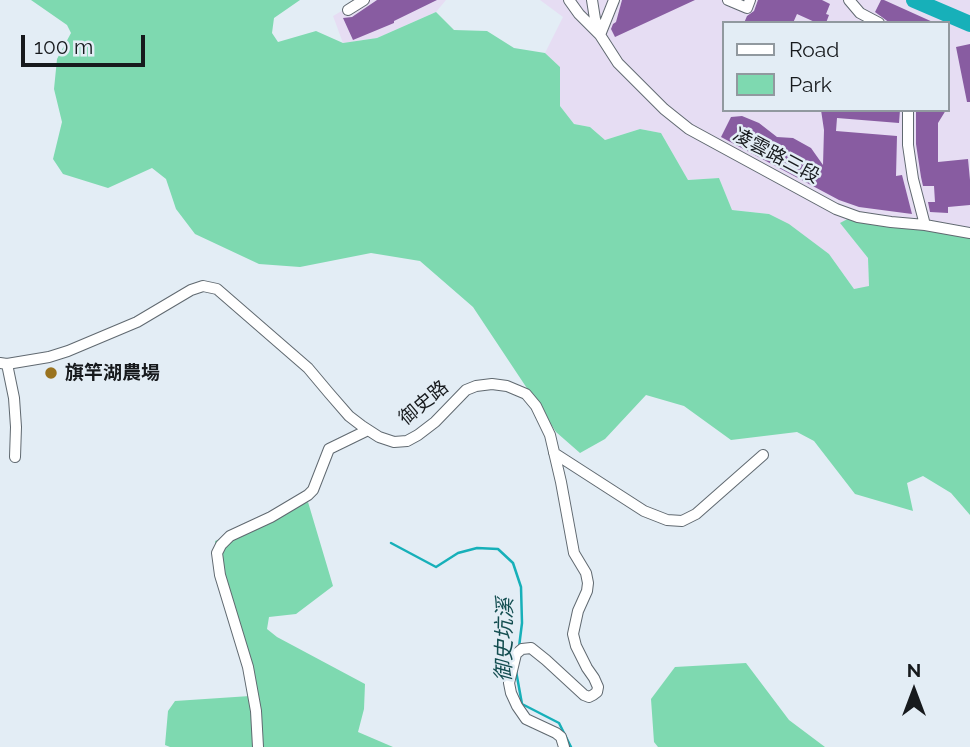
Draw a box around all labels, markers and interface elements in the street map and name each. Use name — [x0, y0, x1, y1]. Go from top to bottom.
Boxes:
scale bar — [24, 21, 149, 65]
legend — [722, 21, 949, 112]
text: 100 m — [34, 34, 93, 59]
text: Road — [789, 37, 839, 62]
text: Park — [789, 72, 832, 97]
street label: 凌雲路三段 — [729, 124, 823, 188]
place label: 旗竿湖農場 — [65, 362, 160, 384]
marker: 旗竿湖農場 — [43, 365, 59, 381]
street label: 御史路 — [395, 376, 453, 430]
water label: 御史坑溪 — [492, 598, 518, 682]
north arrow — [879, 656, 949, 726]
text: N — [907, 659, 921, 681]

